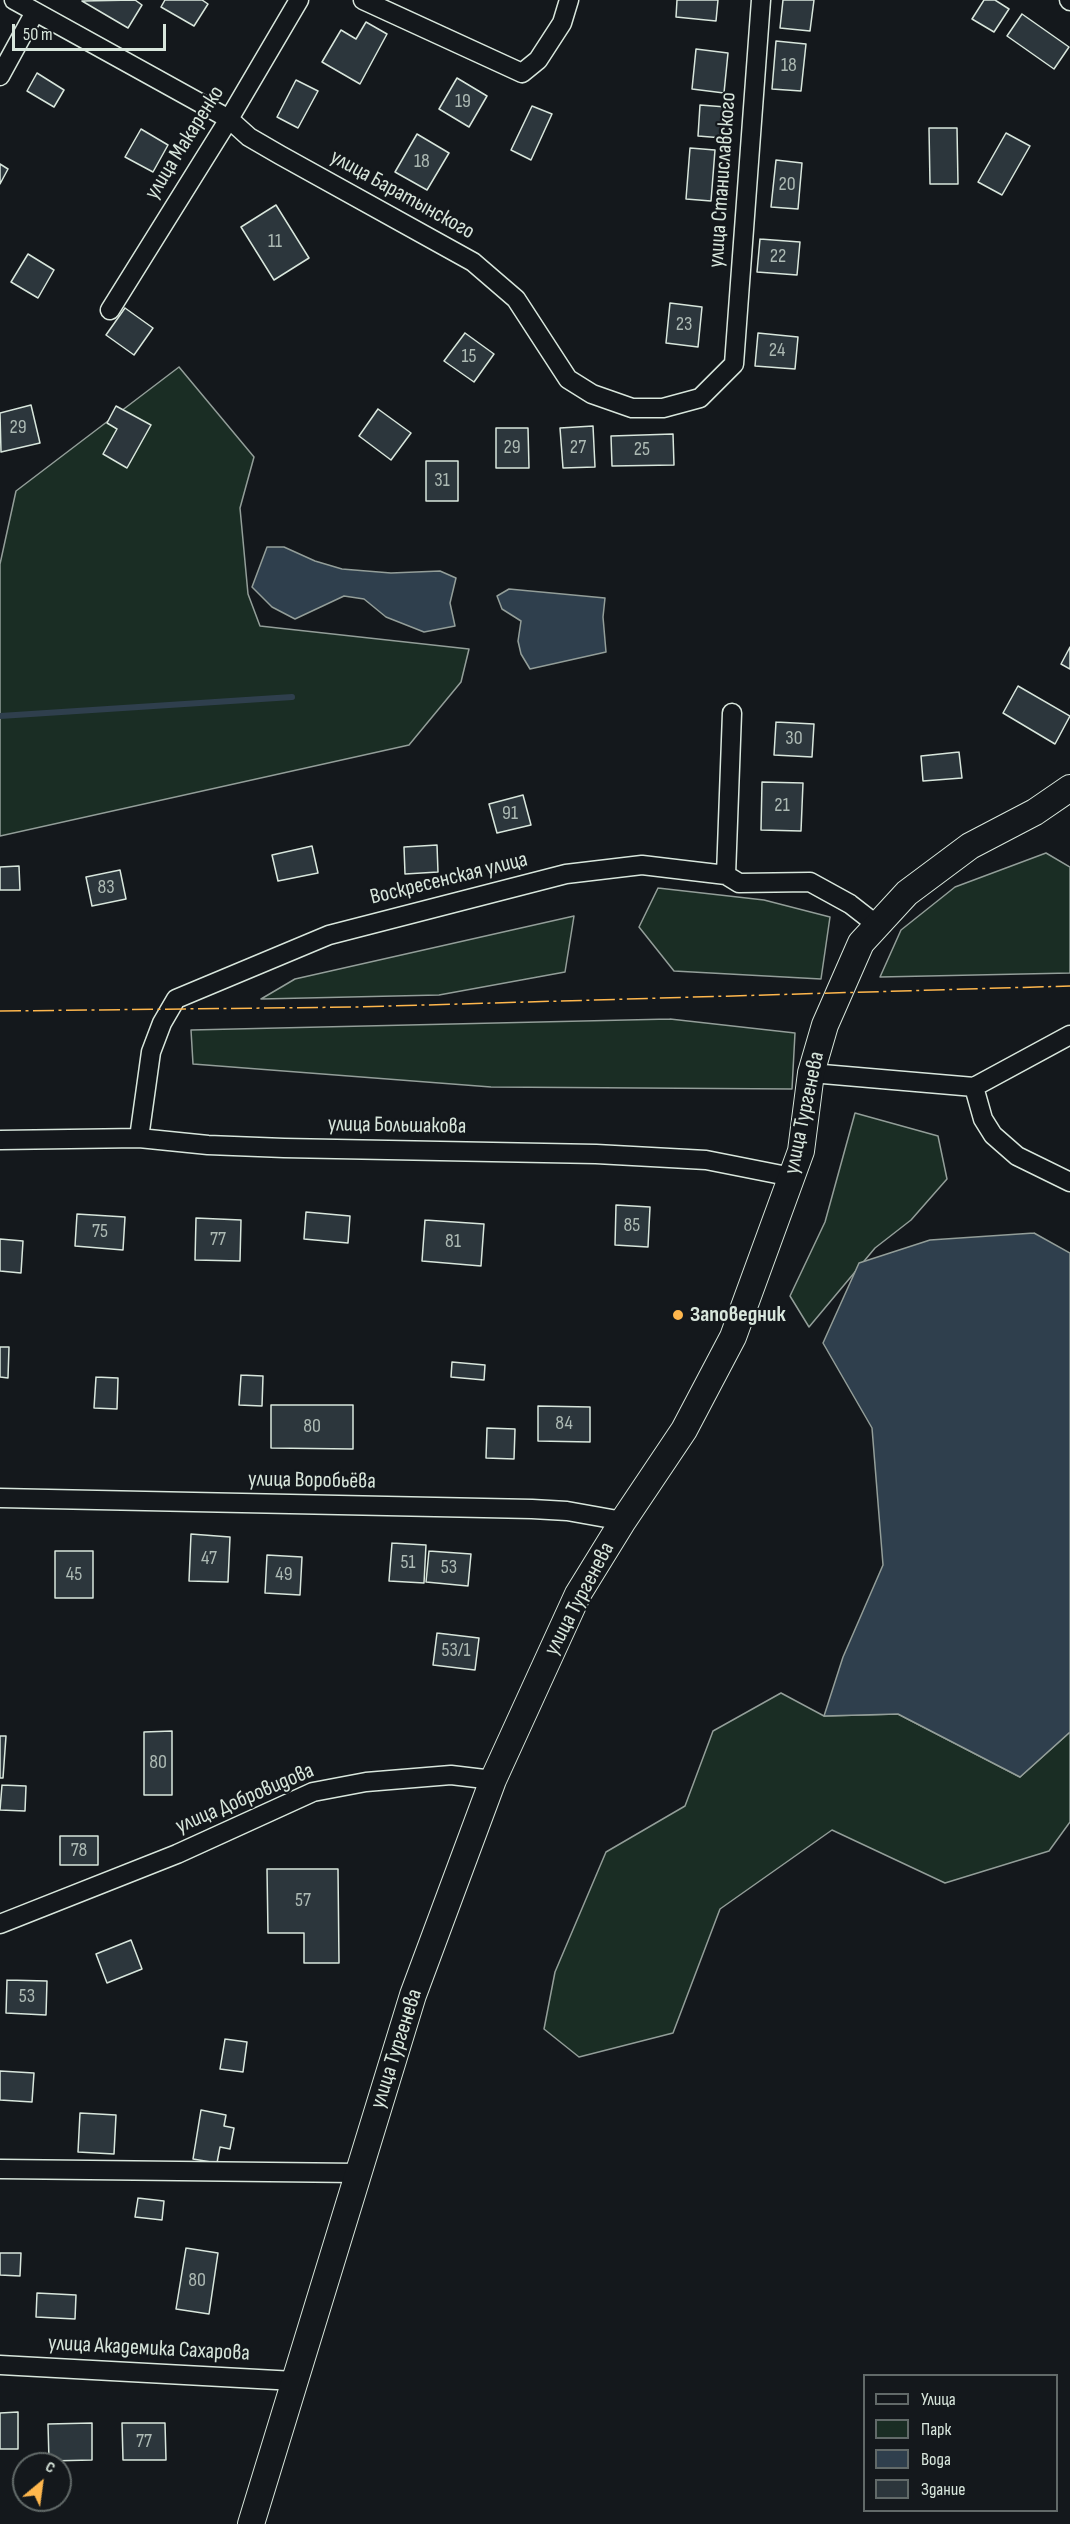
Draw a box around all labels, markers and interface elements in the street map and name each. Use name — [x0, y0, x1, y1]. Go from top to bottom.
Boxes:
scale bar — [15, 12, 170, 50]
text: 50 m — [23, 24, 53, 45]
house number: 18 — [781, 54, 797, 78]
street label: улица Макаренко — [140, 81, 230, 205]
house number: 19 — [455, 90, 471, 114]
street label: улица Станиславского — [704, 91, 742, 269]
street label: улица Баратынского — [325, 144, 479, 246]
house number: 18 — [414, 150, 430, 174]
house number: 20 — [778, 173, 796, 197]
house number: 11 — [268, 230, 282, 254]
house number: 22 — [770, 245, 786, 269]
house number: 23 — [676, 313, 692, 337]
house number: 24 — [769, 339, 785, 363]
house number: 15 — [461, 345, 477, 369]
house number: 29 — [9, 416, 27, 440]
house number: 29 — [503, 436, 521, 460]
house number: 27 — [570, 436, 586, 460]
house number: 25 — [634, 438, 650, 462]
house number: 31 — [434, 469, 450, 493]
house number: 30 — [785, 727, 803, 751]
house number: 21 — [774, 794, 790, 818]
house number: 91 — [502, 802, 518, 826]
street label: Воскресенская улица — [368, 847, 530, 911]
house number: 83 — [97, 876, 115, 900]
street label: улица Тургенева — [779, 1049, 831, 1177]
street label: улица Большакова — [328, 1112, 466, 1140]
house number: 85 — [624, 1214, 640, 1238]
house number: 75 — [92, 1220, 108, 1244]
house number: 77 — [210, 1228, 226, 1252]
house number: 81 — [445, 1230, 461, 1254]
place label: Заповедник — [690, 1302, 786, 1328]
marker: Заповедник — [671, 1308, 685, 1322]
house number: 84 — [555, 1412, 573, 1436]
house number: 80 — [303, 1415, 321, 1439]
street label: улица Воробьёва — [248, 1467, 376, 1495]
street label: улица Тургенева — [539, 1538, 621, 1660]
house number: 47 — [201, 1547, 217, 1571]
house number: 51 — [400, 1551, 416, 1575]
house number: 53 — [441, 1556, 457, 1580]
house number: 45 — [66, 1563, 82, 1587]
house number: 49 — [275, 1563, 293, 1587]
house number: 53/1 — [441, 1639, 471, 1663]
house number: 80 — [149, 1751, 167, 1775]
street label: улица Добровидова — [172, 1758, 318, 1840]
house number: 78 — [71, 1839, 87, 1863]
house number: 57 — [295, 1889, 311, 1913]
house number: 53 — [19, 1985, 35, 2009]
street label: улица Тургенева — [365, 1986, 429, 2112]
house number: 80 — [188, 2269, 206, 2293]
street label: улица Академика Сахарова — [47, 2331, 251, 2367]
legend — [863, 2374, 1058, 2512]
text: Улица — [921, 2389, 956, 2410]
text: Парк — [921, 2419, 951, 2440]
house number: 77 — [136, 2430, 152, 2454]
text: Вода — [921, 2449, 951, 2470]
north arrow — [12, 2452, 72, 2512]
text: С — [42, 2457, 58, 2478]
text: Здание — [921, 2479, 966, 2500]

